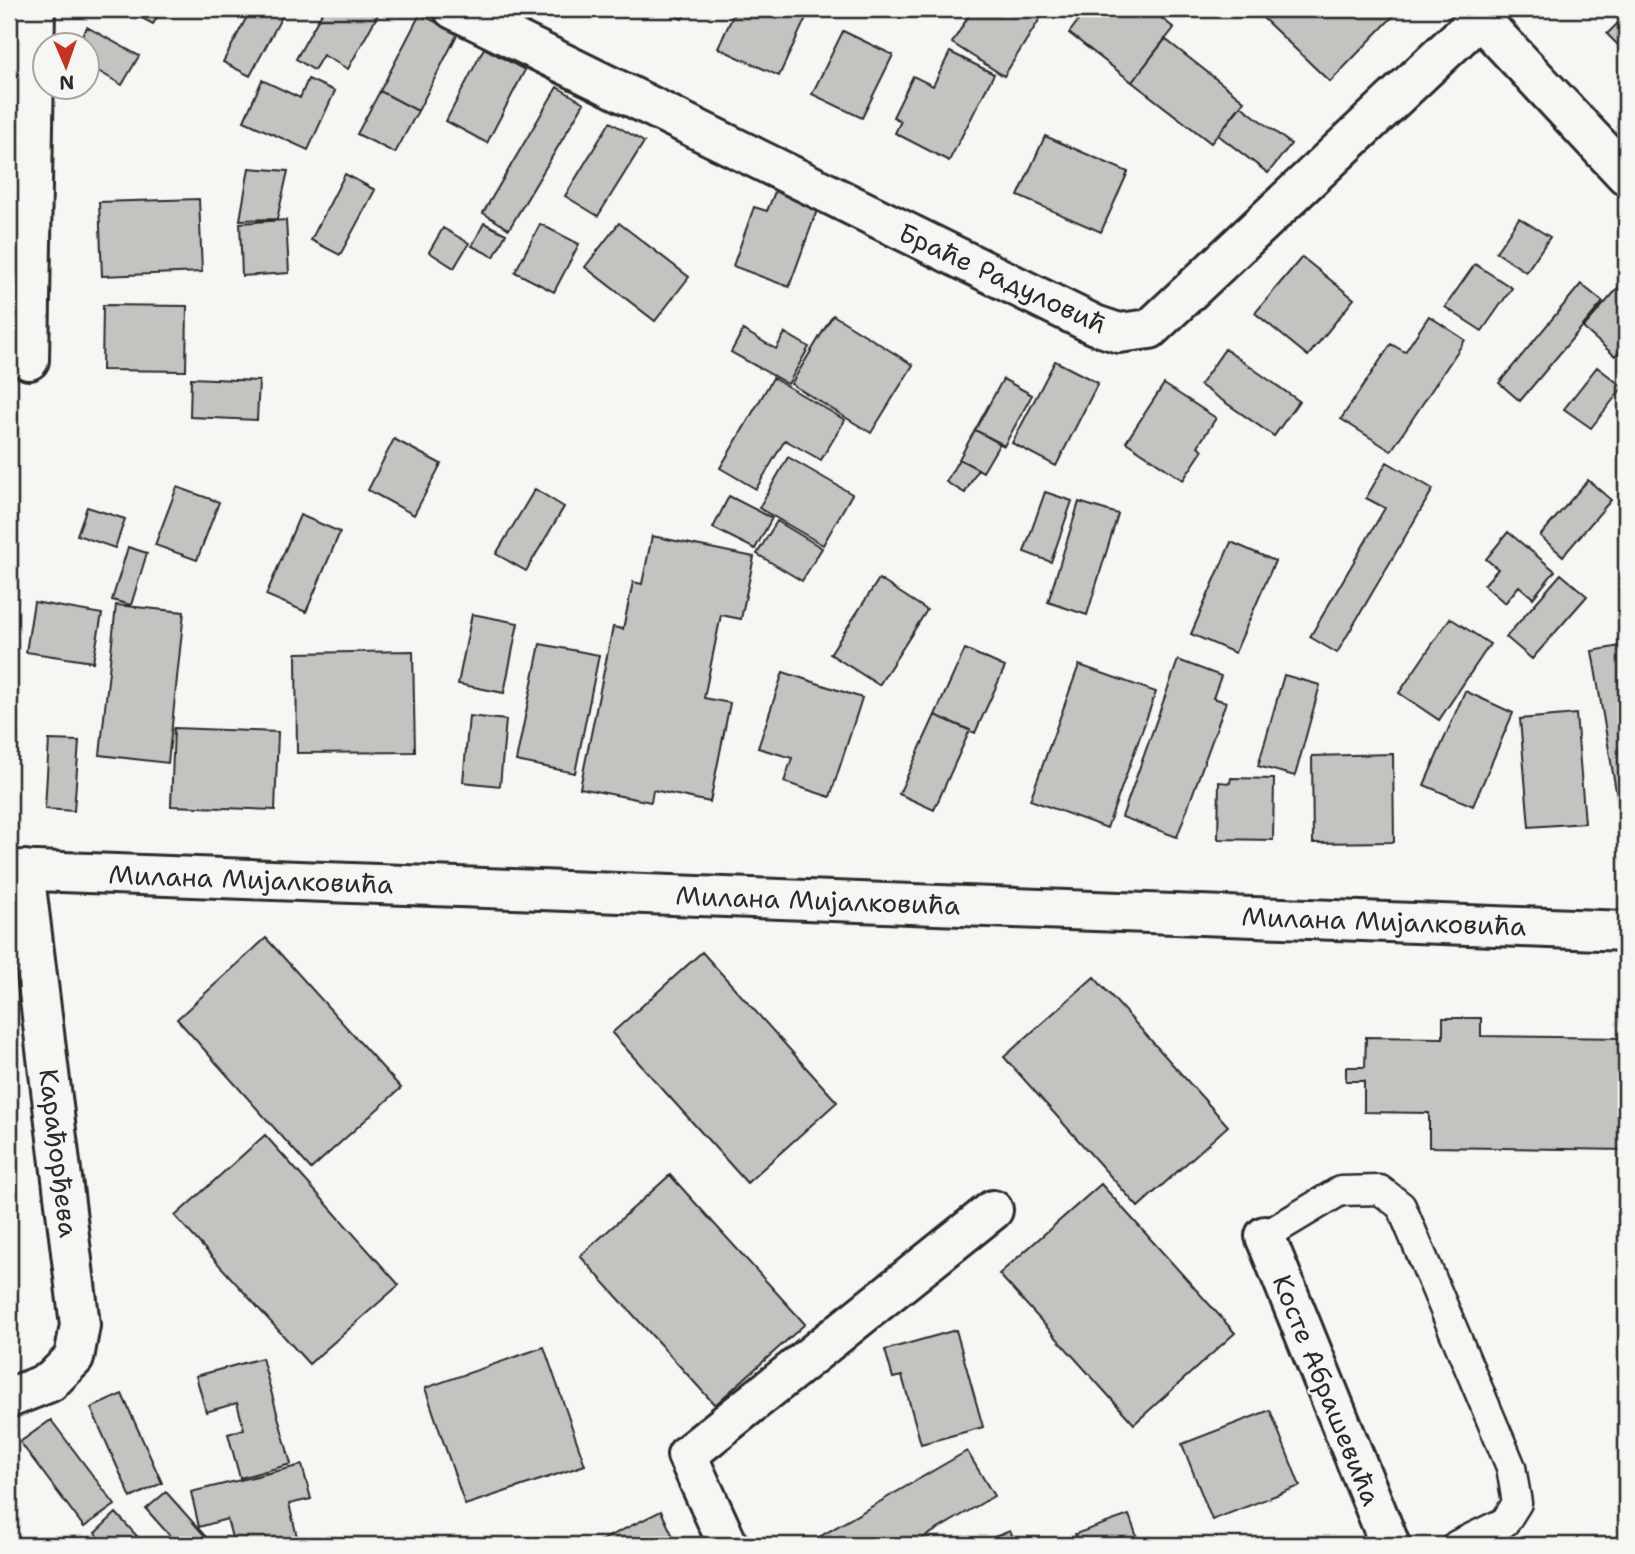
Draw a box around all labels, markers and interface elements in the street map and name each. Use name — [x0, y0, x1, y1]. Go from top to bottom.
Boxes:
north arrow — [32, 32, 102, 102]
text: N — [59, 70, 75, 95]
street label: Браће Радуловић — [893, 214, 1113, 342]
street label: Милана Мијалковића — [108, 857, 394, 901]
street label: Милана Мијалковића — [675, 878, 961, 922]
street label: Милана Мијалковића — [1241, 899, 1527, 943]
street label: Карађорђева — [31, 1067, 87, 1239]
street label: Косте Абрашевића — [1265, 1269, 1389, 1511]

